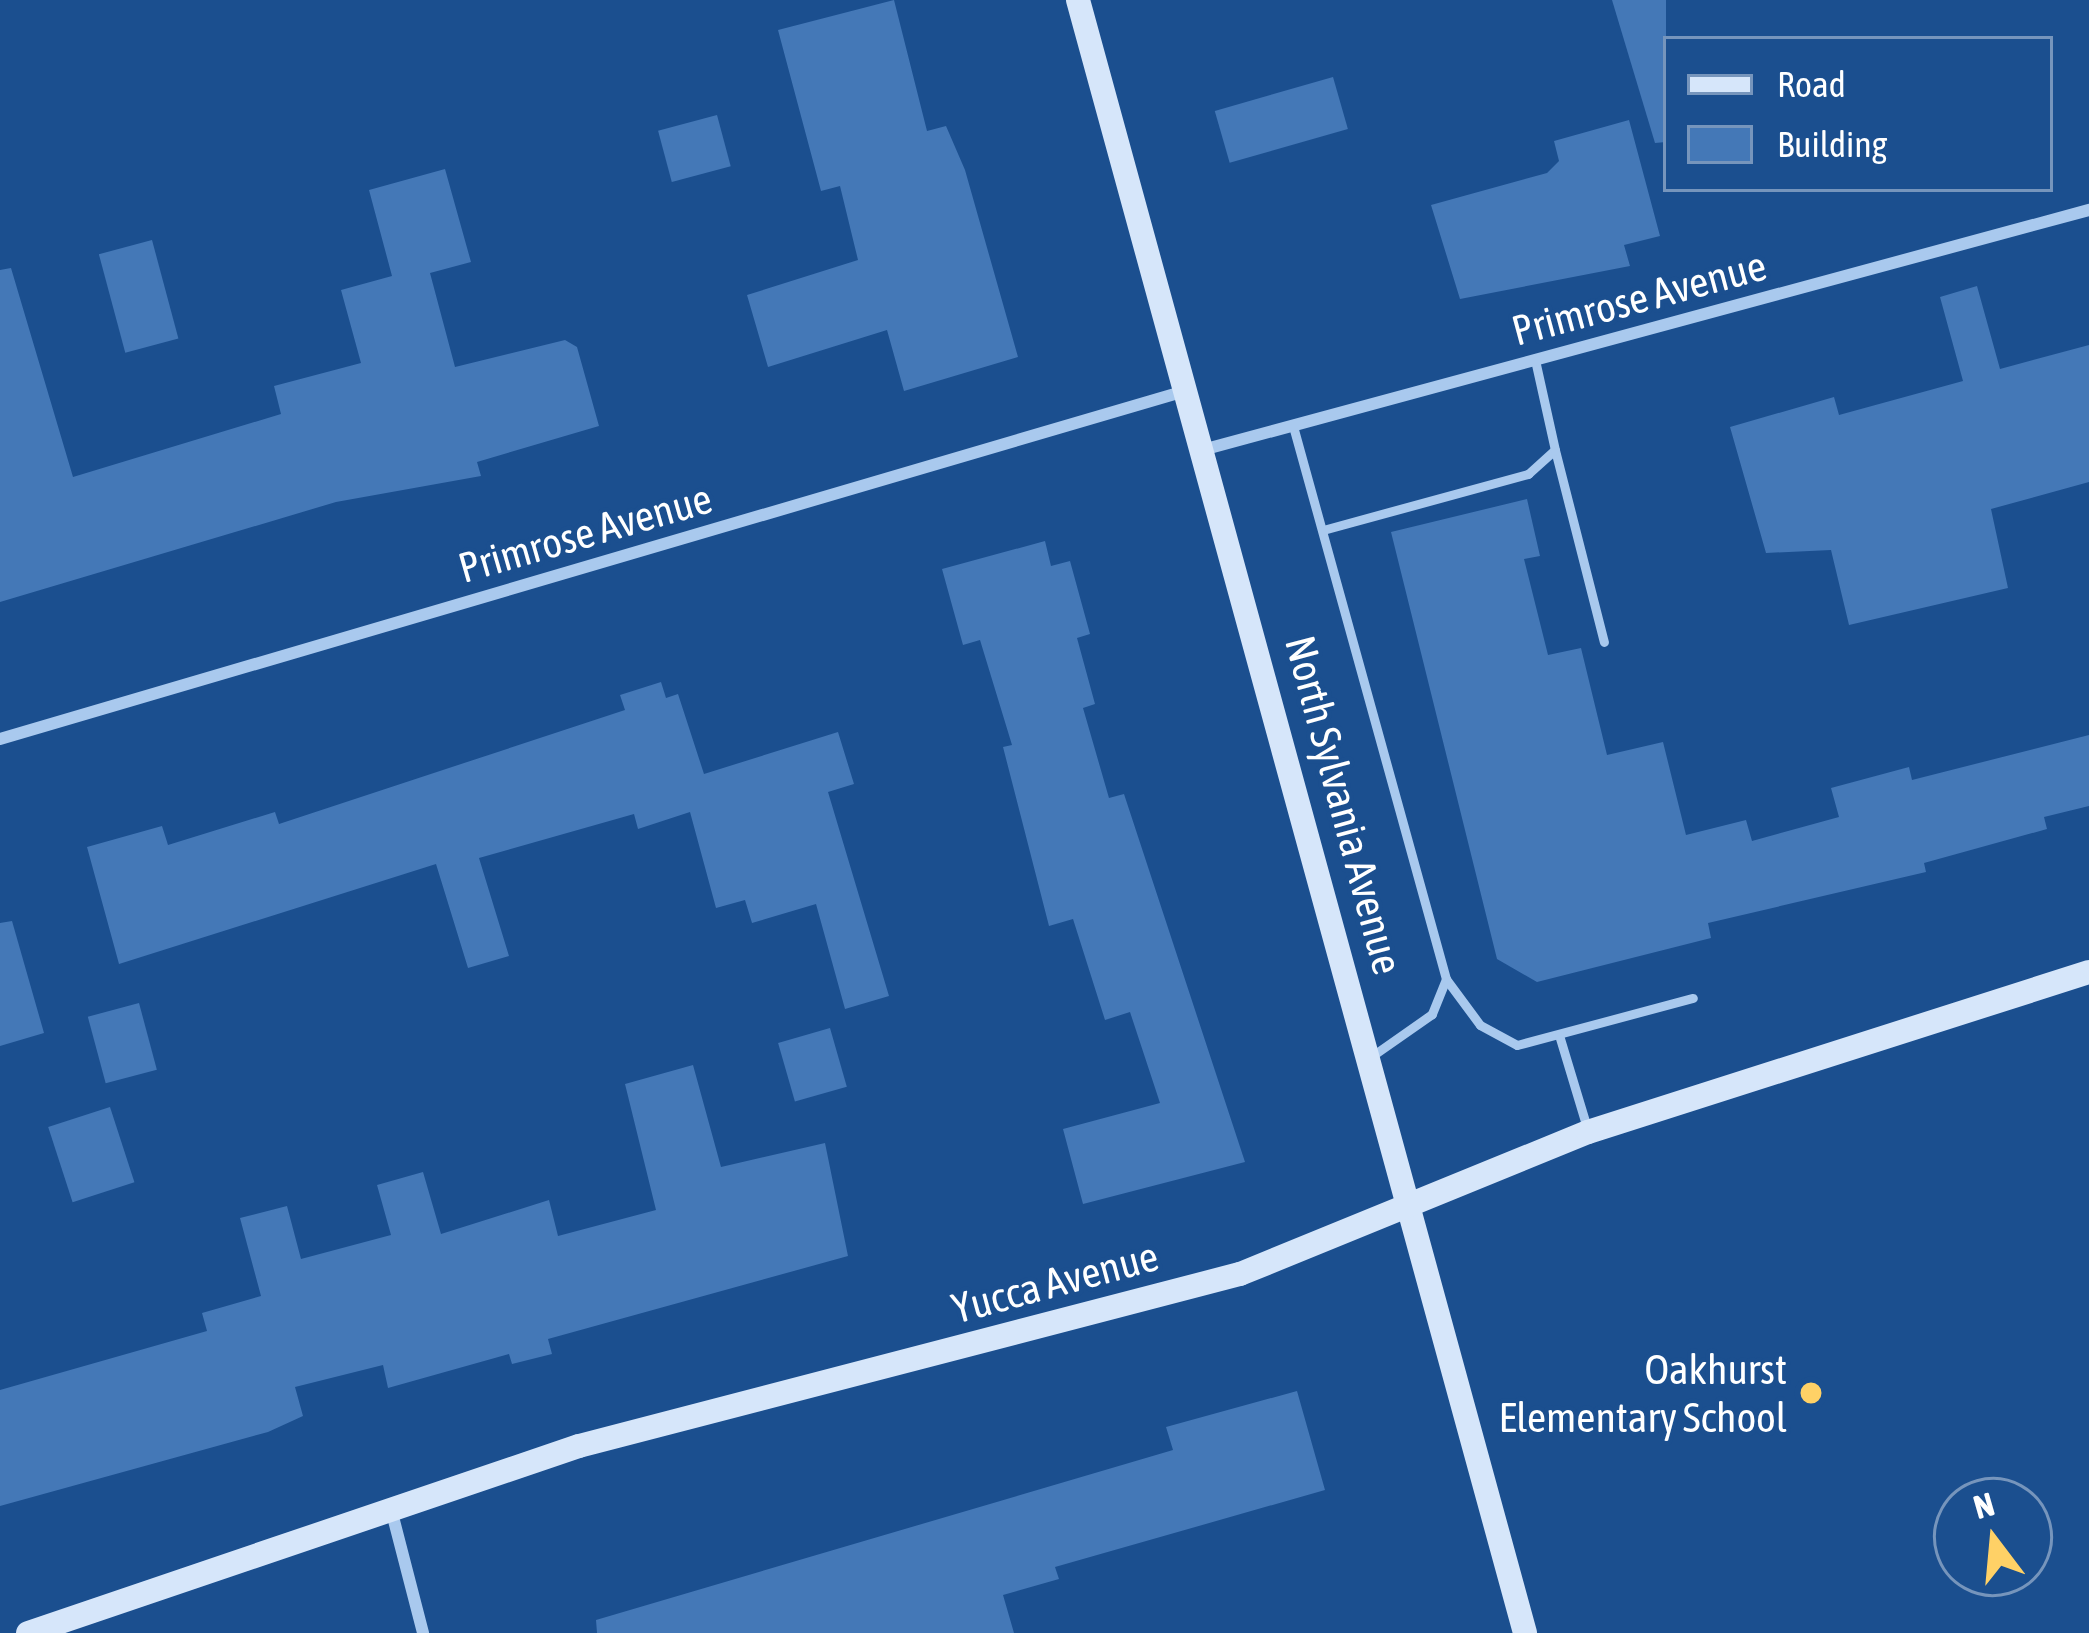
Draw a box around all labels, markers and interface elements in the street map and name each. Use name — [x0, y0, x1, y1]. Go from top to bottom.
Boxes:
legend — [1663, 36, 2053, 192]
text: Road — [1777, 63, 1846, 105]
text: Building — [1777, 123, 1887, 165]
street label: Primrose Avenue — [1506, 240, 1772, 356]
street label: Primrose Avenue — [453, 473, 717, 593]
street label: North Sylvania Avenue — [1275, 630, 1413, 980]
street label: Yucca Avenue — [946, 1230, 1164, 1334]
place label: Oakhurst Elementary School — [1498, 1344, 1787, 1442]
marker: Oakhurst Elementary School — [1798, 1380, 1824, 1406]
north arrow — [1933, 1477, 2053, 1597]
text: N — [1969, 1484, 1998, 1526]

